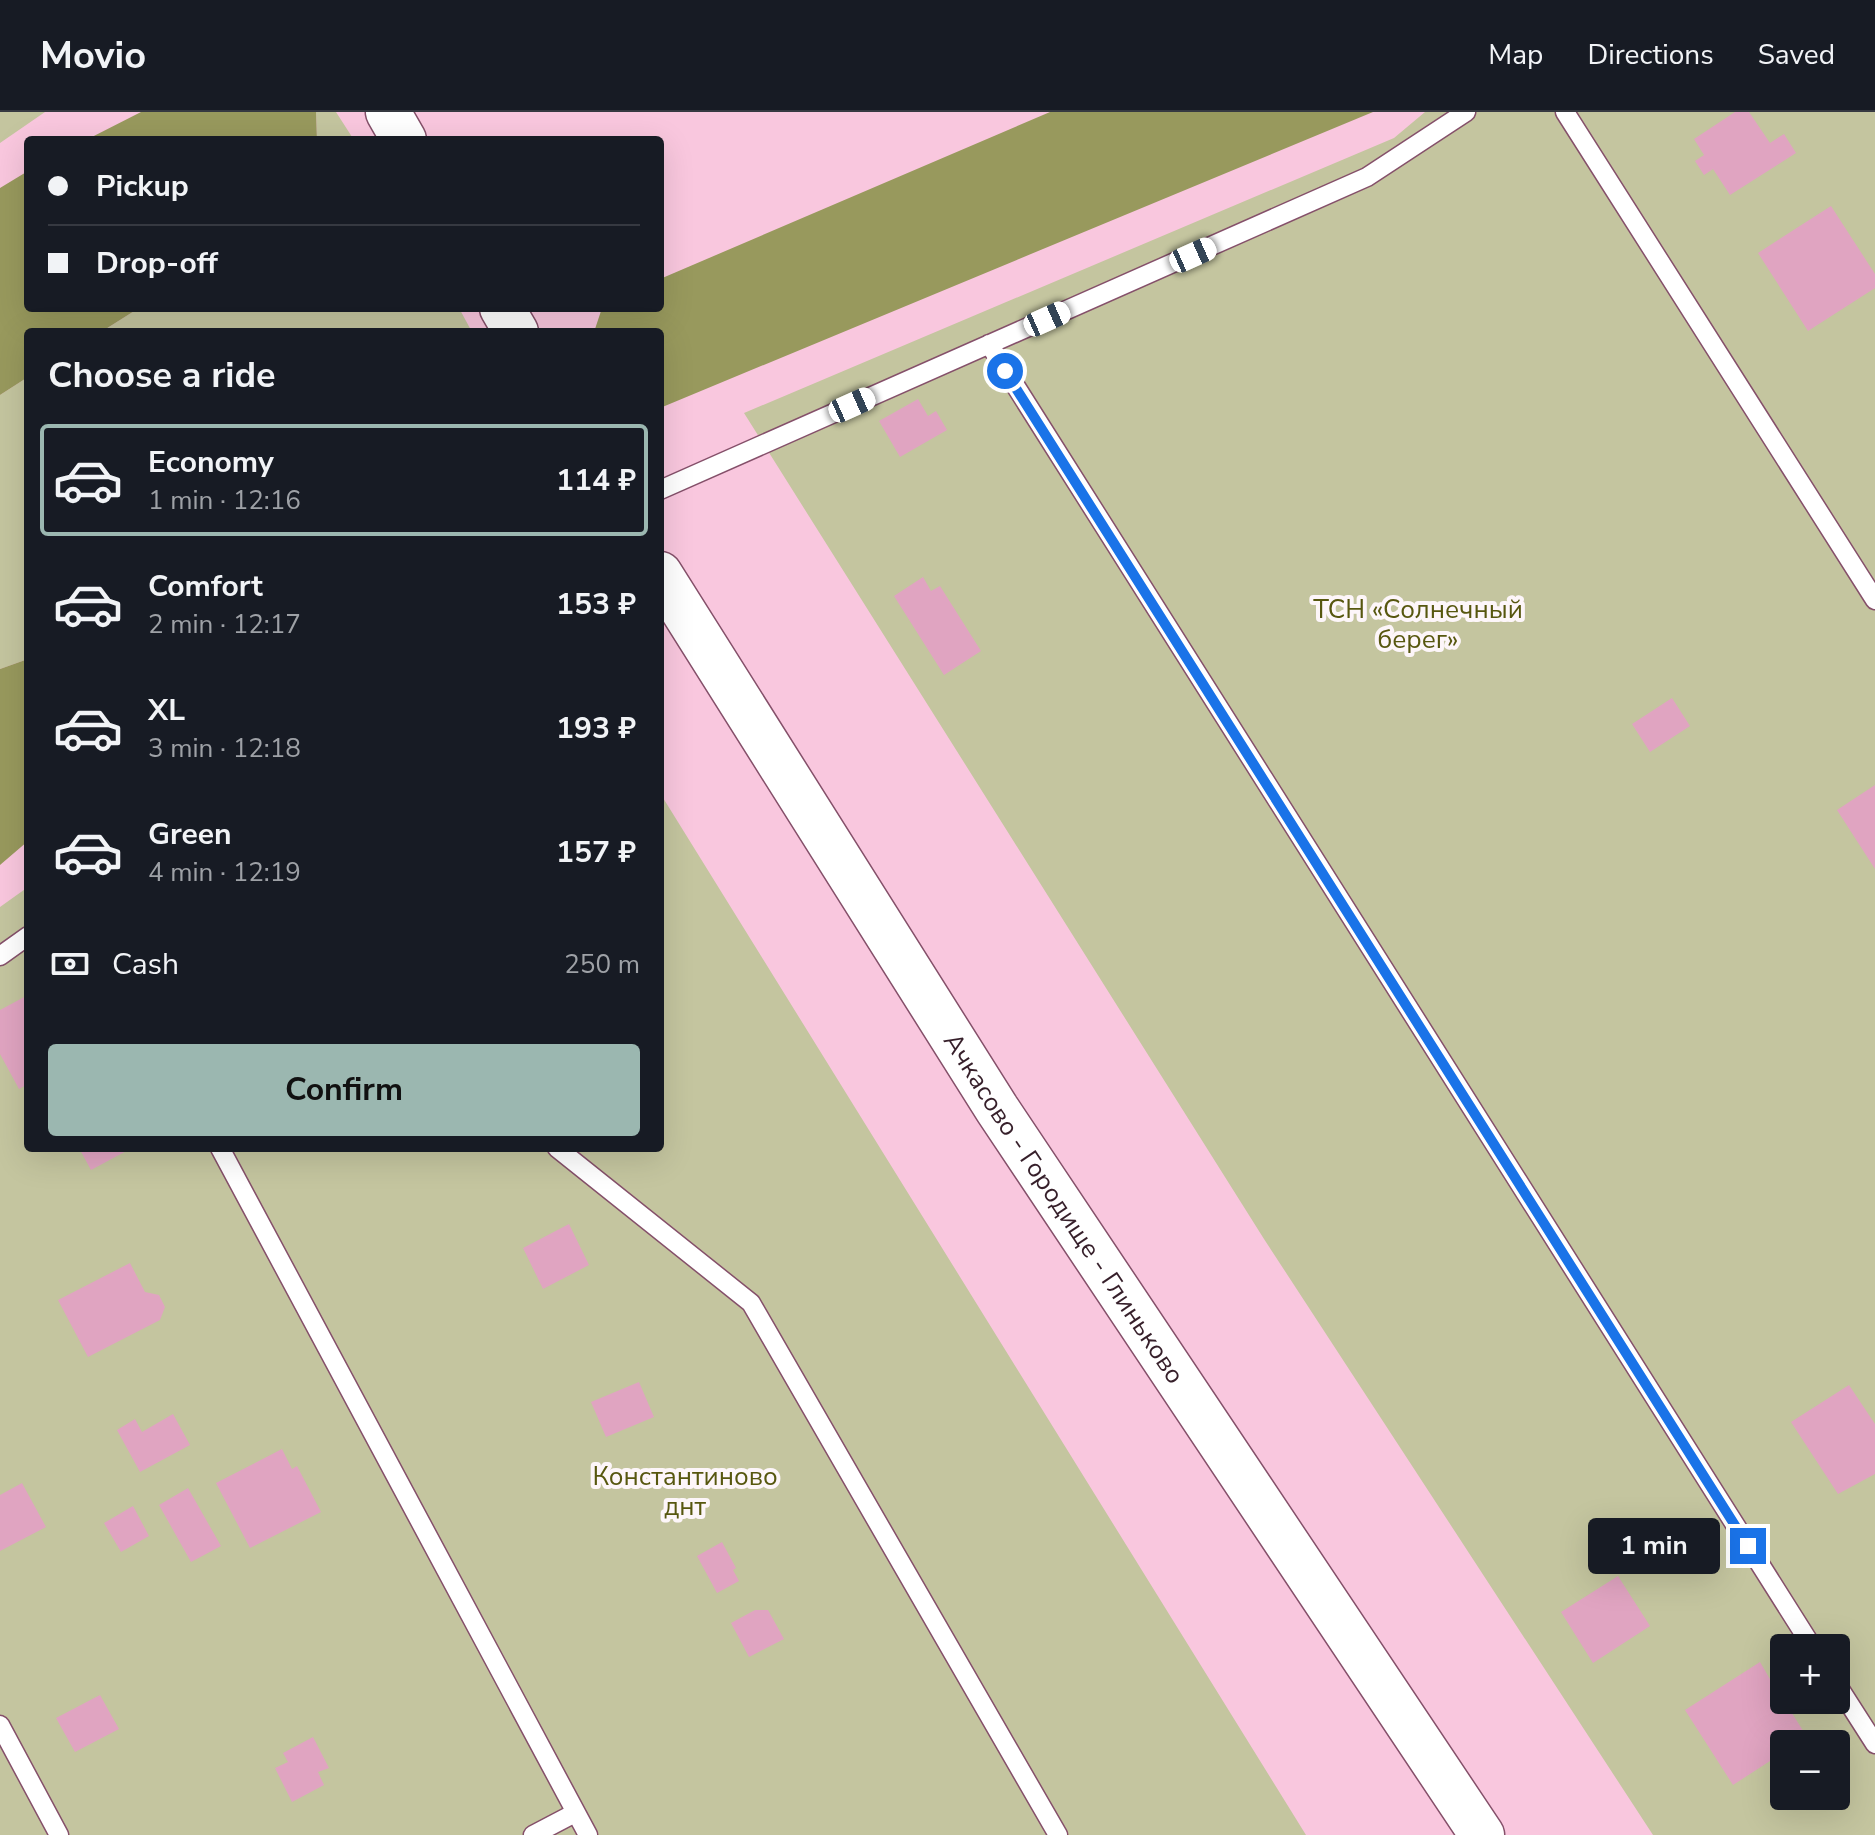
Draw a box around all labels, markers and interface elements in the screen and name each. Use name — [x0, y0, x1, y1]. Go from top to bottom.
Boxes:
text: Movio — [40, 30, 146, 81]
text: Map — [1488, 36, 1543, 74]
text: Directions — [1587, 36, 1714, 74]
text: Saved — [1758, 36, 1835, 74]
text: Pickup — [96, 166, 189, 207]
car — [1166, 234, 1220, 276]
text: Drop-off — [96, 243, 218, 284]
car — [1020, 298, 1074, 340]
text: Choose a ride — [48, 351, 276, 400]
route start — [987, 353, 1023, 389]
car — [825, 384, 879, 426]
text: Economy — [148, 442, 274, 483]
icon: car — [52, 444, 124, 516]
text: 114 ₽ — [556, 460, 636, 501]
text: 1 min · 12:16 — [148, 483, 301, 518]
text: Comfort — [148, 566, 263, 607]
icon: car — [52, 568, 124, 640]
text: 153 ₽ — [556, 584, 636, 625]
park label: ТСН «Солнечный берег» — [1313, 592, 1523, 657]
text: 2 min · 12:17 — [148, 607, 301, 642]
text: XL — [148, 690, 185, 731]
icon: car — [52, 692, 124, 764]
text: 193 ₽ — [556, 708, 636, 749]
text: 3 min · 12:18 — [148, 731, 301, 766]
text: Green — [148, 814, 232, 855]
icon: car — [52, 816, 124, 888]
text: 157 ₽ — [556, 832, 636, 873]
text: 4 min · 12:19 — [148, 855, 301, 890]
icon: cash — [48, 942, 92, 986]
text: Cash — [112, 944, 179, 985]
text: 250 m — [564, 947, 640, 982]
street label: Ачкасово - Городище - Глиньково — [935, 1026, 1193, 1391]
button: Confirm — [48, 1044, 640, 1136]
park label: Константиново днт — [592, 1459, 778, 1524]
callout: 1 min — [1588, 1518, 1720, 1574]
text: 1 min — [1620, 1528, 1688, 1563]
route end — [1730, 1528, 1766, 1564]
map controls — [1770, 1634, 1850, 1810]
button: + — [1770, 1634, 1850, 1714]
button: − — [1770, 1730, 1850, 1810]

